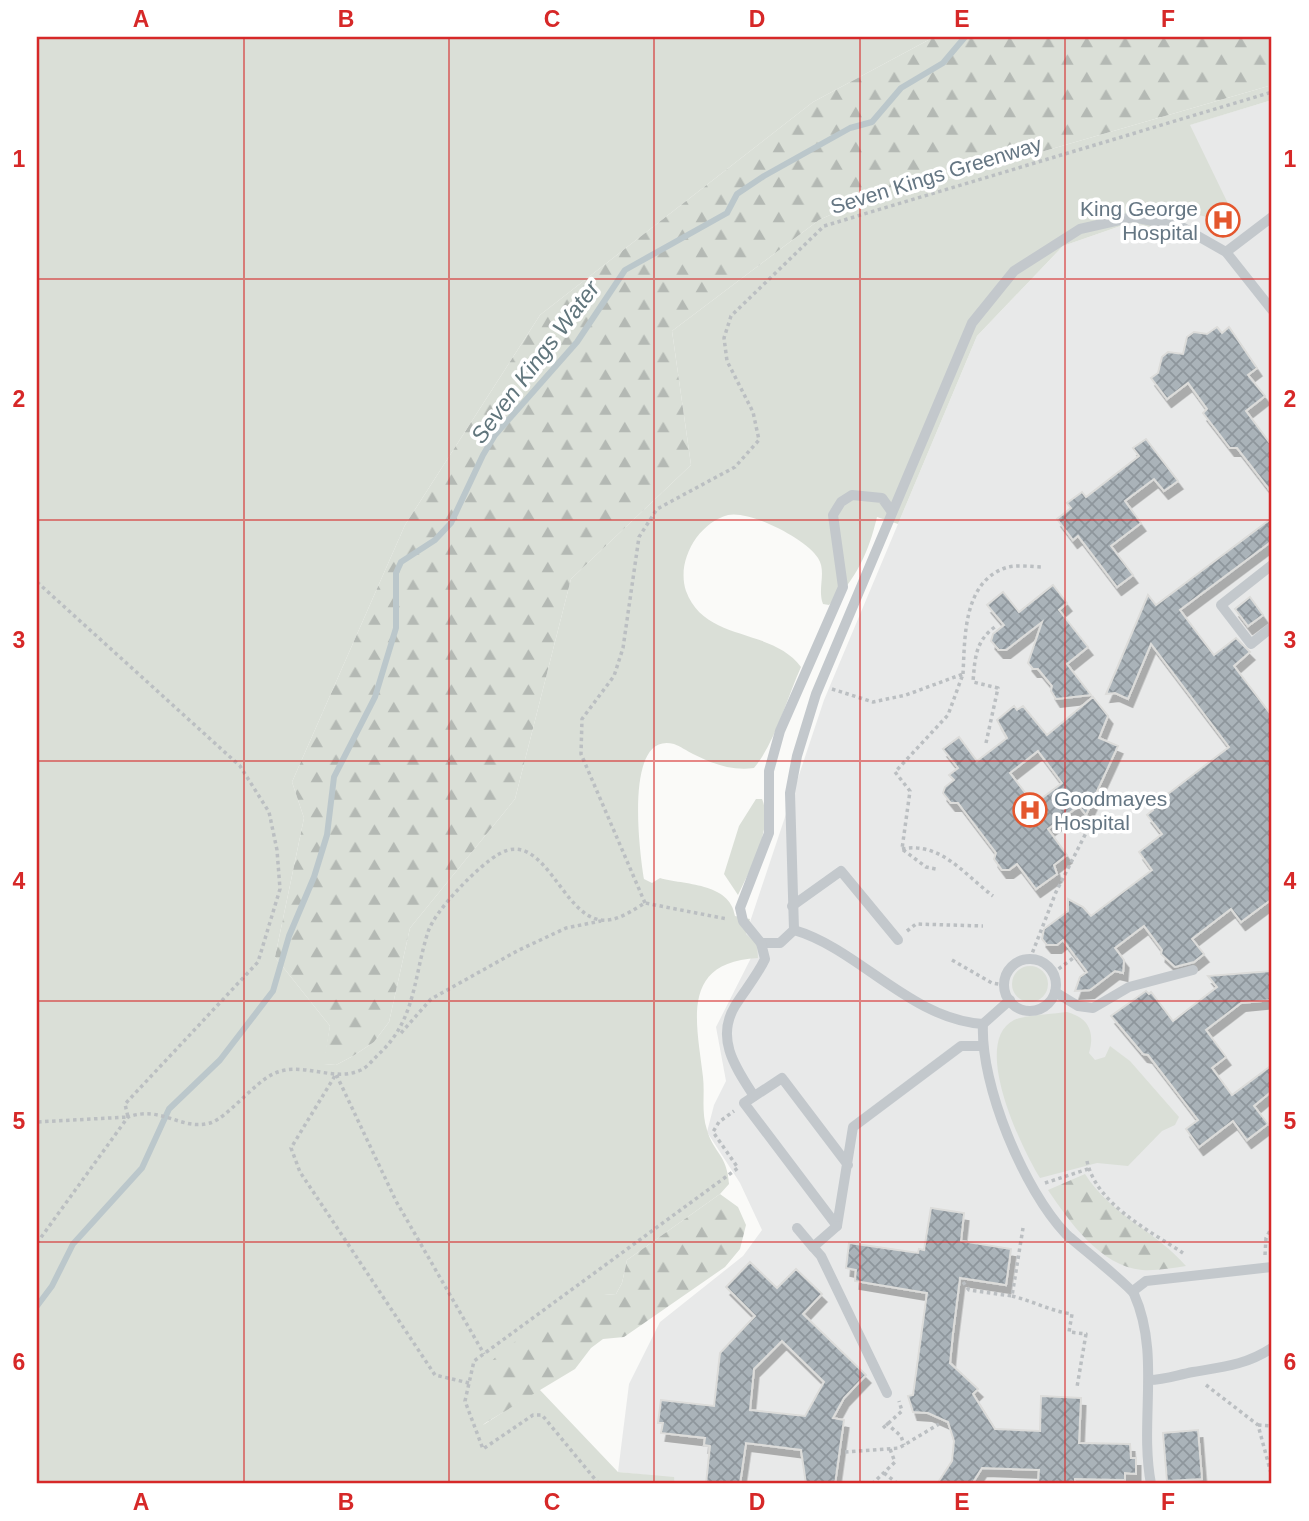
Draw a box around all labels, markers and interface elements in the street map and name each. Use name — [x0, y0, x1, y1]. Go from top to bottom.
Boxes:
text: A — [133, 6, 149, 32]
text: B — [338, 6, 354, 32]
text: C — [544, 6, 560, 32]
text: D — [749, 6, 765, 32]
text: E — [954, 6, 970, 32]
text: F — [1161, 6, 1175, 32]
street label: Seven Kings Greenway — [828, 132, 1045, 218]
text: 1 — [13, 146, 26, 172]
text: 1 — [1284, 146, 1297, 172]
place label: King George Hospital — [1080, 197, 1198, 244]
hospital icon: King George Hospital — [1204, 201, 1242, 239]
water label: Seven Kings Water — [465, 275, 605, 448]
text: 2 — [13, 386, 25, 412]
text: 2 — [1284, 386, 1296, 412]
text: 3 — [13, 627, 25, 653]
text: 3 — [1284, 627, 1296, 653]
place label: Goodmayes Hospital — [1054, 787, 1167, 834]
hospital icon: Goodmayes Hospital — [1011, 791, 1049, 829]
text: 4 — [13, 868, 26, 894]
text: 4 — [1284, 868, 1297, 894]
text: 5 — [13, 1108, 26, 1134]
text: 5 — [1284, 1108, 1297, 1134]
text: 6 — [13, 1349, 25, 1375]
text: 6 — [1284, 1349, 1296, 1375]
text: A — [133, 1489, 149, 1515]
text: B — [338, 1489, 354, 1515]
text: C — [544, 1489, 560, 1515]
text: D — [749, 1489, 765, 1515]
text: E — [954, 1489, 970, 1515]
text: F — [1161, 1489, 1175, 1515]

